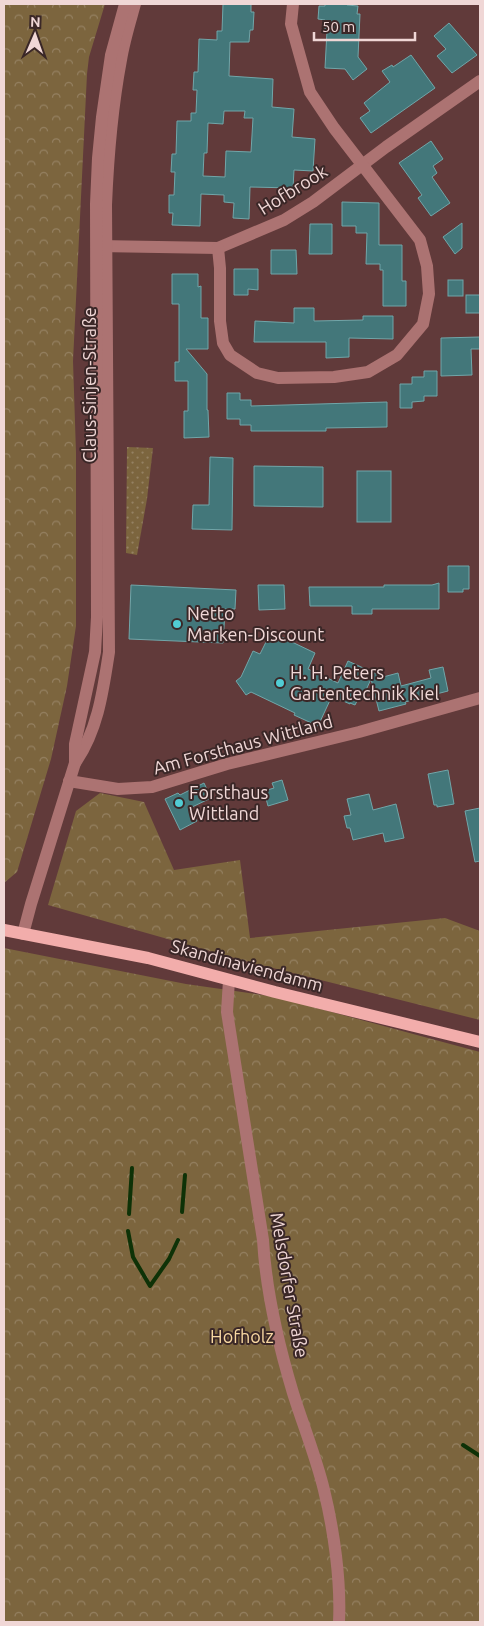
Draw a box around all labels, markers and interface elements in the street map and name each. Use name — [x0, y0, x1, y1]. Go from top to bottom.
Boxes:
north arrow — [10, 10, 60, 60]
scale bar — [314, 10, 415, 42]
text: N — [30, 14, 41, 30]
text: 50 m — [322, 18, 355, 35]
street label: Hofbrook — [254, 160, 331, 218]
street label: Claus-Sinjen-Straße — [79, 307, 99, 463]
place label: Netto Marken-Discount — [187, 603, 324, 644]
marker: Netto Marken-Discount — [171, 618, 183, 630]
place label: H. H. Peters Gartentechnik Kiel — [290, 662, 439, 703]
marker: H. H. Peters Gartentechnik Kiel — [274, 677, 286, 689]
street label: Am Forsthaus Wittland — [151, 710, 335, 778]
place label: Forsthaus Wittland — [189, 782, 268, 823]
marker: Forsthaus Wittland — [173, 797, 185, 809]
street label: Skandinaviendamm — [169, 935, 326, 995]
street label: Melsdorfer Straße — [267, 1211, 313, 1359]
park label: Hofholz — [210, 1326, 274, 1346]

